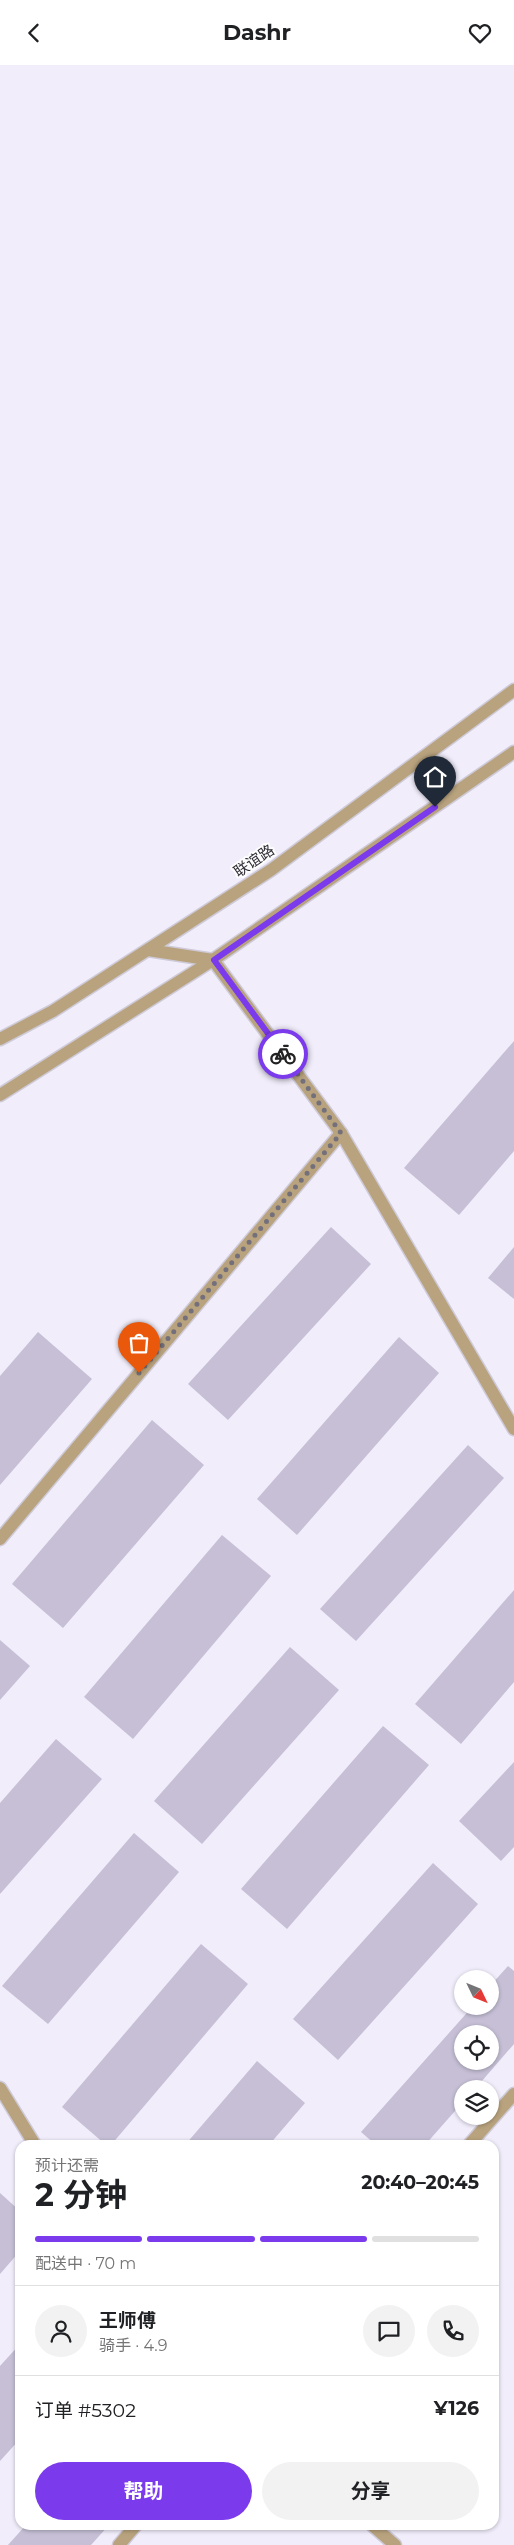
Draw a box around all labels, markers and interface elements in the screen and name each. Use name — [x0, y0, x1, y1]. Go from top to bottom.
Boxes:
icon: back — [20, 19, 48, 47]
text: Dashr — [223, 19, 291, 46]
icon: heart — [466, 19, 494, 47]
pin — [414, 756, 456, 807]
icon: home — [421, 763, 449, 791]
street label: 联谊路 — [230, 840, 278, 881]
courier — [258, 1029, 308, 1079]
icon: bike — [269, 1040, 297, 1068]
pin — [118, 1322, 160, 1373]
icon: bag — [125, 1329, 153, 1357]
north arrow — [454, 1970, 499, 2015]
map controls — [454, 1970, 499, 2125]
button: locate — [454, 2025, 499, 2070]
button: layers — [454, 2080, 499, 2125]
text: 预计还需 — [35, 2156, 99, 2175]
text: 20:40–20:45 — [361, 2171, 479, 2194]
text: 2 分钟 — [35, 2175, 127, 2214]
text: 配送中 · 70 m — [35, 2254, 136, 2273]
button: person — [35, 2305, 87, 2357]
button: chat — [363, 2305, 415, 2357]
button: phone — [427, 2305, 479, 2357]
text: 王师傅 — [99, 2309, 156, 2332]
text: 骑手 · 4.9 — [99, 2336, 167, 2355]
text: ¥126 — [434, 2397, 479, 2420]
text: 订单 #5302 — [35, 2399, 136, 2422]
button: 帮助 — [35, 2462, 252, 2520]
button: 分享 — [262, 2462, 479, 2520]

